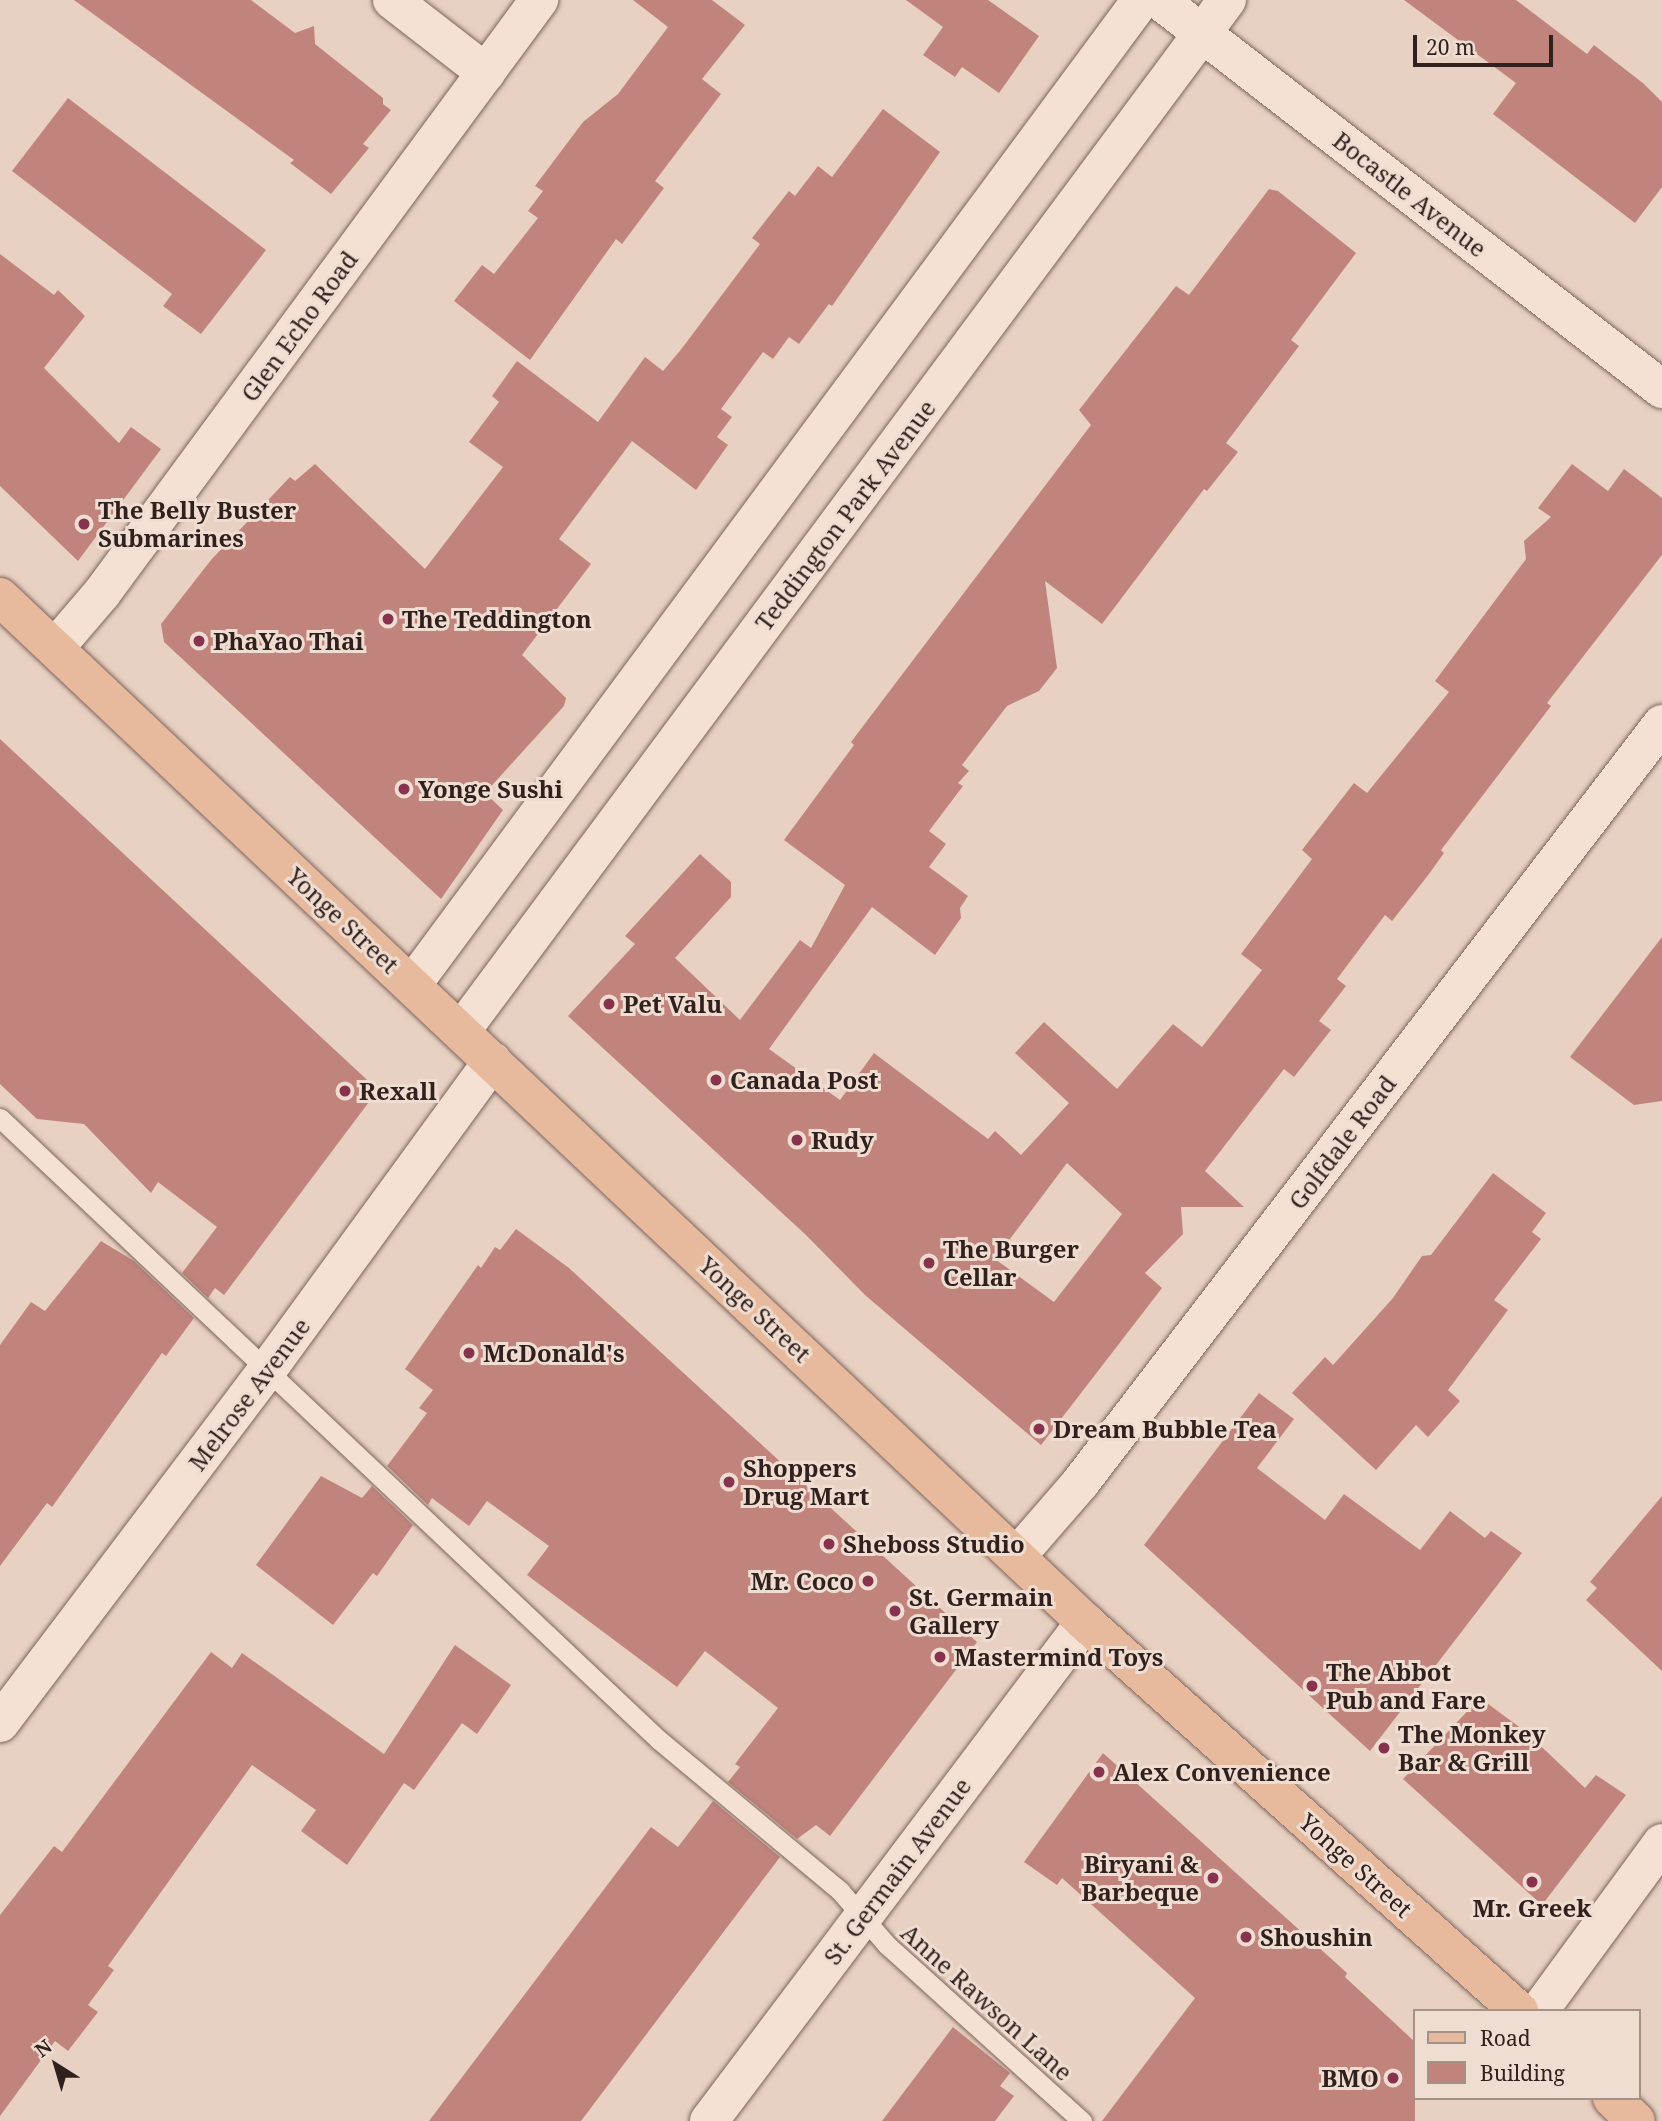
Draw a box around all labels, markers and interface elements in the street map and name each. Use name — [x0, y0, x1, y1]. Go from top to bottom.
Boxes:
scale bar — [1417, 21, 1557, 65]
text: 20 m — [1426, 33, 1475, 61]
street label: Bocastle Avenue — [1328, 125, 1492, 263]
street label: Glen Echo Road — [235, 245, 363, 407]
street label: Teddington Park Avenue — [749, 394, 941, 636]
place label: The Belly Buster Submarines — [98, 496, 296, 552]
marker: The Belly Buster Submarines — [76, 516, 92, 532]
place label: The Teddington — [402, 605, 592, 633]
marker: The Teddington — [380, 611, 396, 627]
place label: PhaYao Thai — [213, 627, 364, 655]
marker: PhaYao Thai — [191, 633, 207, 649]
place label: Yonge Sushi — [418, 775, 563, 803]
marker: Yonge Sushi — [396, 781, 412, 797]
street label: Yonge Street — [281, 861, 405, 979]
place label: Pet Valu — [623, 990, 722, 1018]
marker: Pet Valu — [601, 996, 617, 1012]
place label: Canada Post — [730, 1066, 878, 1094]
street label: Golfdale Road — [1282, 1069, 1402, 1215]
marker: Canada Post — [708, 1072, 724, 1088]
place label: Rexall — [359, 1077, 437, 1105]
marker: Rexall — [337, 1083, 353, 1099]
place label: Rudy — [811, 1126, 874, 1154]
marker: Rudy — [789, 1132, 805, 1148]
place label: The Burger Cellar — [943, 1235, 1079, 1291]
street label: Yonge Street — [693, 1250, 817, 1368]
marker: The Burger Cellar — [921, 1255, 937, 1271]
street label: Melrose Avenue — [182, 1312, 316, 1476]
place label: McDonald's — [483, 1339, 625, 1367]
marker: McDonald's — [461, 1345, 477, 1361]
place label: Dream Bubble Tea — [1053, 1415, 1277, 1443]
marker: Dream Bubble Tea — [1031, 1421, 1047, 1437]
place label: Shoppers Drug Mart — [743, 1454, 869, 1510]
marker: Shoppers Drug Mart — [721, 1474, 737, 1490]
place label: Sheboss Studio — [843, 1530, 1025, 1558]
marker: Sheboss Studio — [821, 1536, 837, 1552]
place label: Mr. Coco — [751, 1567, 854, 1595]
marker: Mr. Coco — [860, 1573, 876, 1589]
place label: St. Germain Gallery — [909, 1583, 1053, 1639]
marker: St. Germain Gallery — [887, 1603, 903, 1619]
place label: Mastermind Toys — [954, 1643, 1163, 1671]
marker: Mastermind Toys — [932, 1649, 948, 1665]
place label: The Abbot Pub and Fare — [1326, 1658, 1486, 1714]
marker: The Abbot Pub and Fare — [1304, 1678, 1320, 1694]
place label: The Monkey Bar & Grill — [1398, 1720, 1546, 1776]
marker: The Monkey Bar & Grill — [1376, 1740, 1392, 1756]
place label: Alex Convenience — [1113, 1758, 1331, 1786]
marker: Alex Convenience — [1091, 1764, 1107, 1780]
street label: St. Germain Avenue — [817, 1772, 977, 1970]
street label: Yonge Street — [1294, 1807, 1418, 1923]
place label: Biryani & Barbeque — [1081, 1850, 1199, 1906]
marker: Biryani & Barbeque — [1205, 1870, 1221, 1886]
marker: Mr. Greek — [1524, 1874, 1540, 1890]
place label: Mr. Greek — [1472, 1894, 1592, 1922]
street label: Anne Rawson Lane — [896, 1918, 1078, 2086]
place label: Shoushin — [1260, 1923, 1373, 1951]
marker: Shoushin — [1238, 1929, 1254, 1945]
legend — [1414, 2009, 1641, 2100]
text: Road — [1480, 2024, 1531, 2052]
north arrow — [21, 2030, 91, 2100]
text: N — [30, 2033, 57, 2063]
text: Building — [1480, 2059, 1565, 2087]
place label: BMO — [1321, 2064, 1379, 2092]
marker: BMO — [1385, 2070, 1401, 2086]

